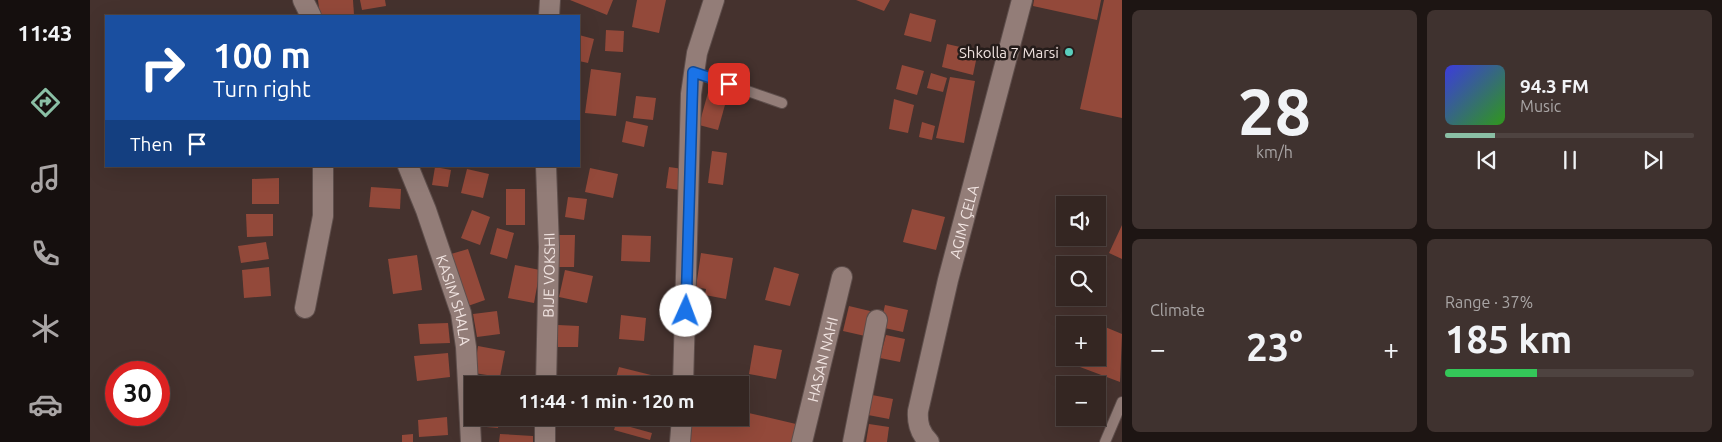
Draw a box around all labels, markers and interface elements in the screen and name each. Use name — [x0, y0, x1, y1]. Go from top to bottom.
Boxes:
text: 11:43 — [17, 20, 73, 45]
icon: right — [130, 35, 195, 100]
text: 100 m — [213, 35, 311, 75]
place label: Shkolla 7 Marsi — [959, 44, 1059, 61]
marker: Shkolla 7 Marsi — [1063, 46, 1075, 58]
pin — [708, 63, 750, 105]
icon: arrive — [715, 70, 743, 98]
text: 28 — [1238, 74, 1311, 147]
text: 94.3 FM — [1520, 75, 1589, 97]
text: Turn right — [213, 76, 311, 101]
icon: directions — [28, 85, 63, 120]
text: Music — [1520, 97, 1561, 115]
icon: arrive — [183, 130, 211, 158]
text: Then — [130, 133, 173, 155]
text: km/h — [1256, 143, 1293, 161]
icon: previous — [1473, 146, 1501, 174]
icon: pause — [1556, 146, 1584, 174]
icon: next — [1639, 146, 1667, 174]
icon: music — [28, 161, 63, 196]
street label: AGIM ÇELA — [946, 183, 981, 260]
map controls — [1056, 196, 1106, 426]
button: sound — [1056, 196, 1106, 246]
street label: BIJE VOKSHI — [539, 232, 558, 318]
icon: phone — [28, 236, 63, 271]
street label: KASIM SHALA — [433, 252, 474, 347]
button: search — [1056, 256, 1106, 306]
position arrow — [659, 284, 711, 336]
text: Range · 37% — [1445, 293, 1533, 311]
text: Climate — [1150, 301, 1205, 319]
icon: climate — [28, 311, 63, 346]
street label: HASAN NAHI — [804, 315, 841, 404]
button: + — [1056, 316, 1106, 366]
text: 185 km — [1445, 318, 1572, 360]
text: 23° — [1246, 326, 1303, 368]
text: − — [1150, 333, 1166, 364]
text: + — [1383, 333, 1399, 364]
speed limit sign: 30 — [105, 361, 170, 426]
button: − — [1056, 376, 1106, 426]
icon: car — [28, 387, 63, 422]
text: 11:44 · 1 min · 120 m — [519, 390, 694, 412]

